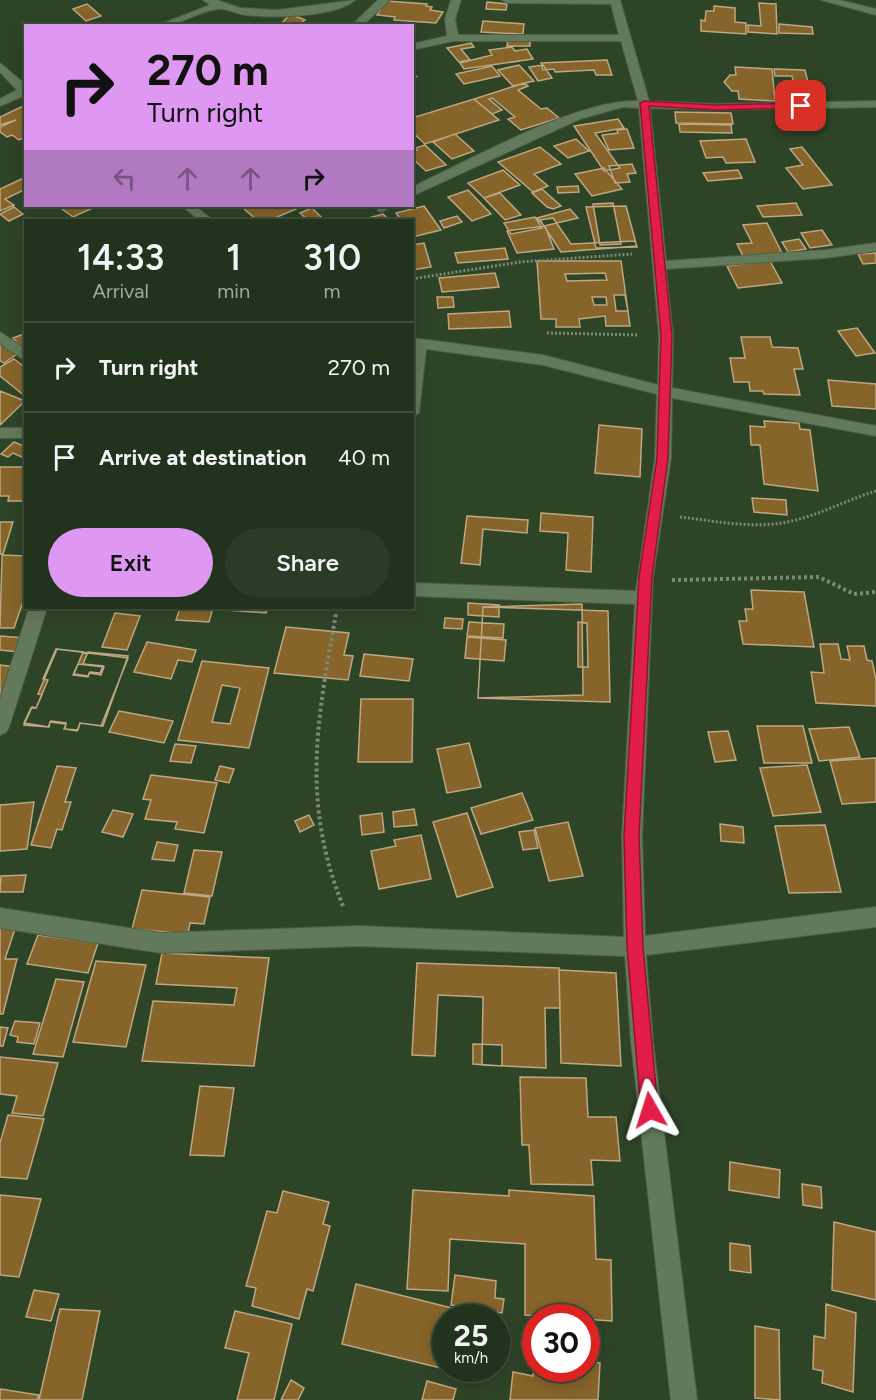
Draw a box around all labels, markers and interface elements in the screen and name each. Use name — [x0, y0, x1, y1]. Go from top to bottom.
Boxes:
text: 270 m — [147, 45, 269, 96]
icon: right — [48, 48, 126, 126]
pin — [775, 80, 826, 131]
icon: arrive — [784, 89, 817, 122]
text: Turn right — [147, 96, 263, 129]
icon: left — [108, 162, 141, 195]
icon: ahead — [171, 162, 204, 195]
icon: ahead — [234, 162, 267, 195]
icon: right — [297, 162, 330, 195]
text: 14:33 — [77, 236, 164, 279]
text: 1 — [226, 236, 241, 279]
text: 310 — [303, 236, 361, 279]
text: Arrival — [92, 279, 149, 303]
text: min — [217, 279, 250, 303]
text: m — [324, 279, 341, 303]
icon: right — [48, 351, 81, 384]
text: Turn right — [99, 354, 198, 381]
text: 270 m — [328, 354, 390, 381]
icon: arrive — [48, 441, 81, 474]
text: Arrive at destination — [99, 444, 307, 471]
text: 40 m — [338, 444, 390, 471]
button: Exit — [48, 528, 213, 597]
button: Share — [225, 528, 390, 597]
position arrow — [618, 1078, 682, 1142]
speed limit sign: 30 — [522, 1304, 600, 1382]
text: 25 — [454, 1317, 488, 1354]
text: km/h — [454, 1349, 488, 1367]

